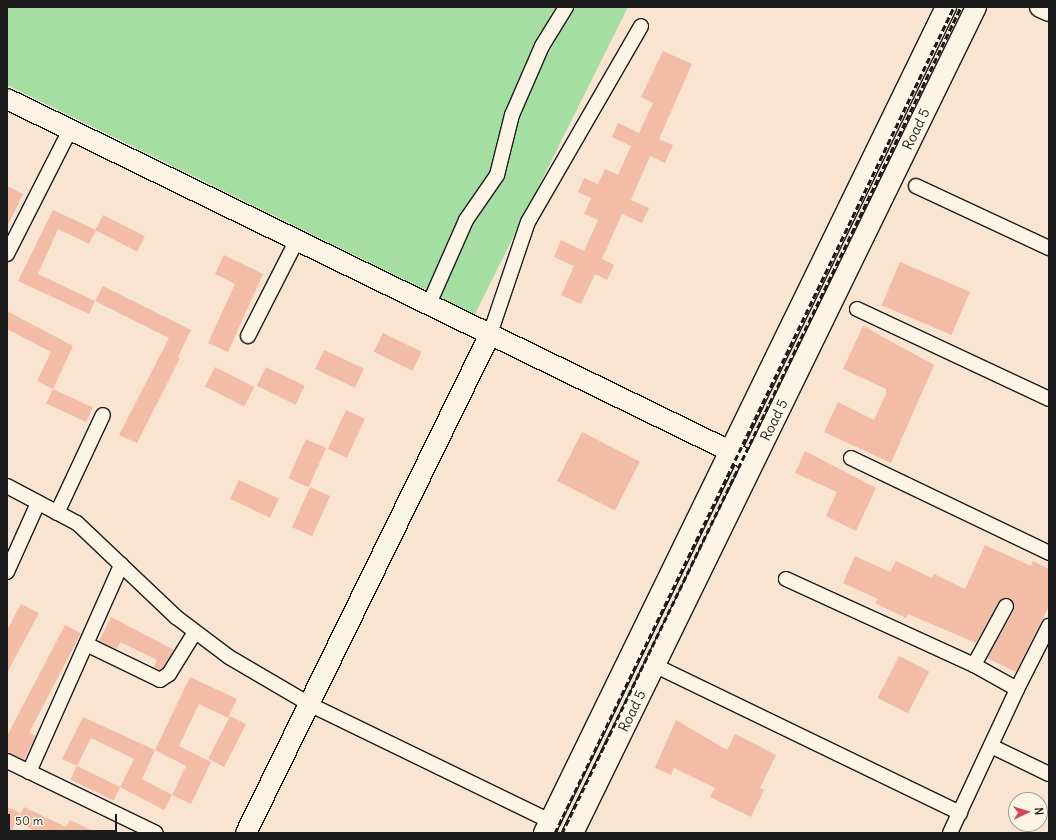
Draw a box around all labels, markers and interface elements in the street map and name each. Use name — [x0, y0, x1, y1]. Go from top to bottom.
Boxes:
street label: Road 5 — [899, 105, 933, 153]
street label: Road 5 — [757, 396, 791, 444]
street label: Road 5 — [615, 687, 649, 735]
north arrow — [1008, 792, 1048, 832]
scale bar — [10, 806, 119, 832]
text: N — [1032, 807, 1046, 816]
text: 50 m — [15, 813, 43, 828]

